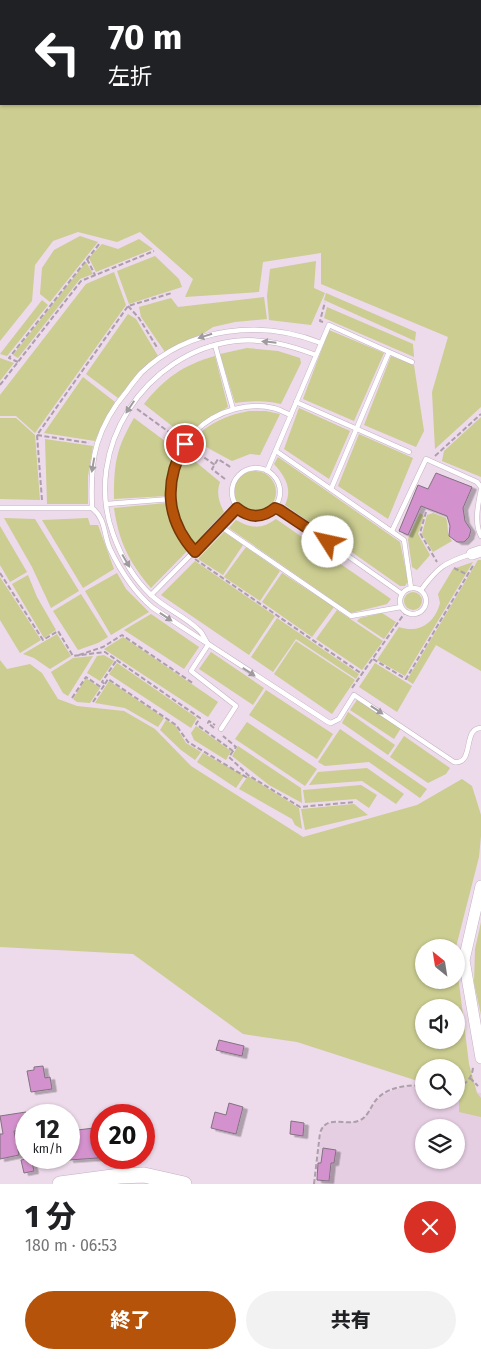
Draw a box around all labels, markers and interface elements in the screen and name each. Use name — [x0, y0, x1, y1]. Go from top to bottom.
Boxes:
text: 70 m — [108, 16, 182, 58]
icon: left — [25, 20, 90, 85]
text: 左折 — [108, 63, 152, 90]
one-way arrow — [198, 333, 213, 341]
one-way arrow — [261, 338, 277, 346]
one-way arrow — [125, 400, 135, 414]
pin — [164, 423, 206, 465]
icon: arrive — [171, 430, 199, 458]
one-way arrow — [89, 457, 97, 473]
position arrow — [301, 515, 353, 567]
one-way arrow — [122, 553, 130, 568]
one-way arrow — [159, 612, 173, 622]
one-way arrow — [243, 667, 256, 676]
one-way arrow — [370, 705, 384, 715]
north arrow — [415, 939, 465, 989]
map controls — [415, 939, 465, 1169]
button: sound — [415, 999, 465, 1049]
button: search — [415, 1059, 465, 1109]
speed limit sign: 20 — [90, 1104, 155, 1169]
text: 12 — [35, 1115, 60, 1145]
button: layers — [415, 1119, 465, 1169]
text: km/h — [33, 1142, 62, 1156]
text: 1 分 — [25, 1199, 76, 1235]
button: close — [404, 1201, 456, 1253]
text: 180 m · 06:53 — [25, 1236, 117, 1255]
button: 終了 — [25, 1291, 236, 1349]
button: 共有 — [246, 1291, 456, 1349]

